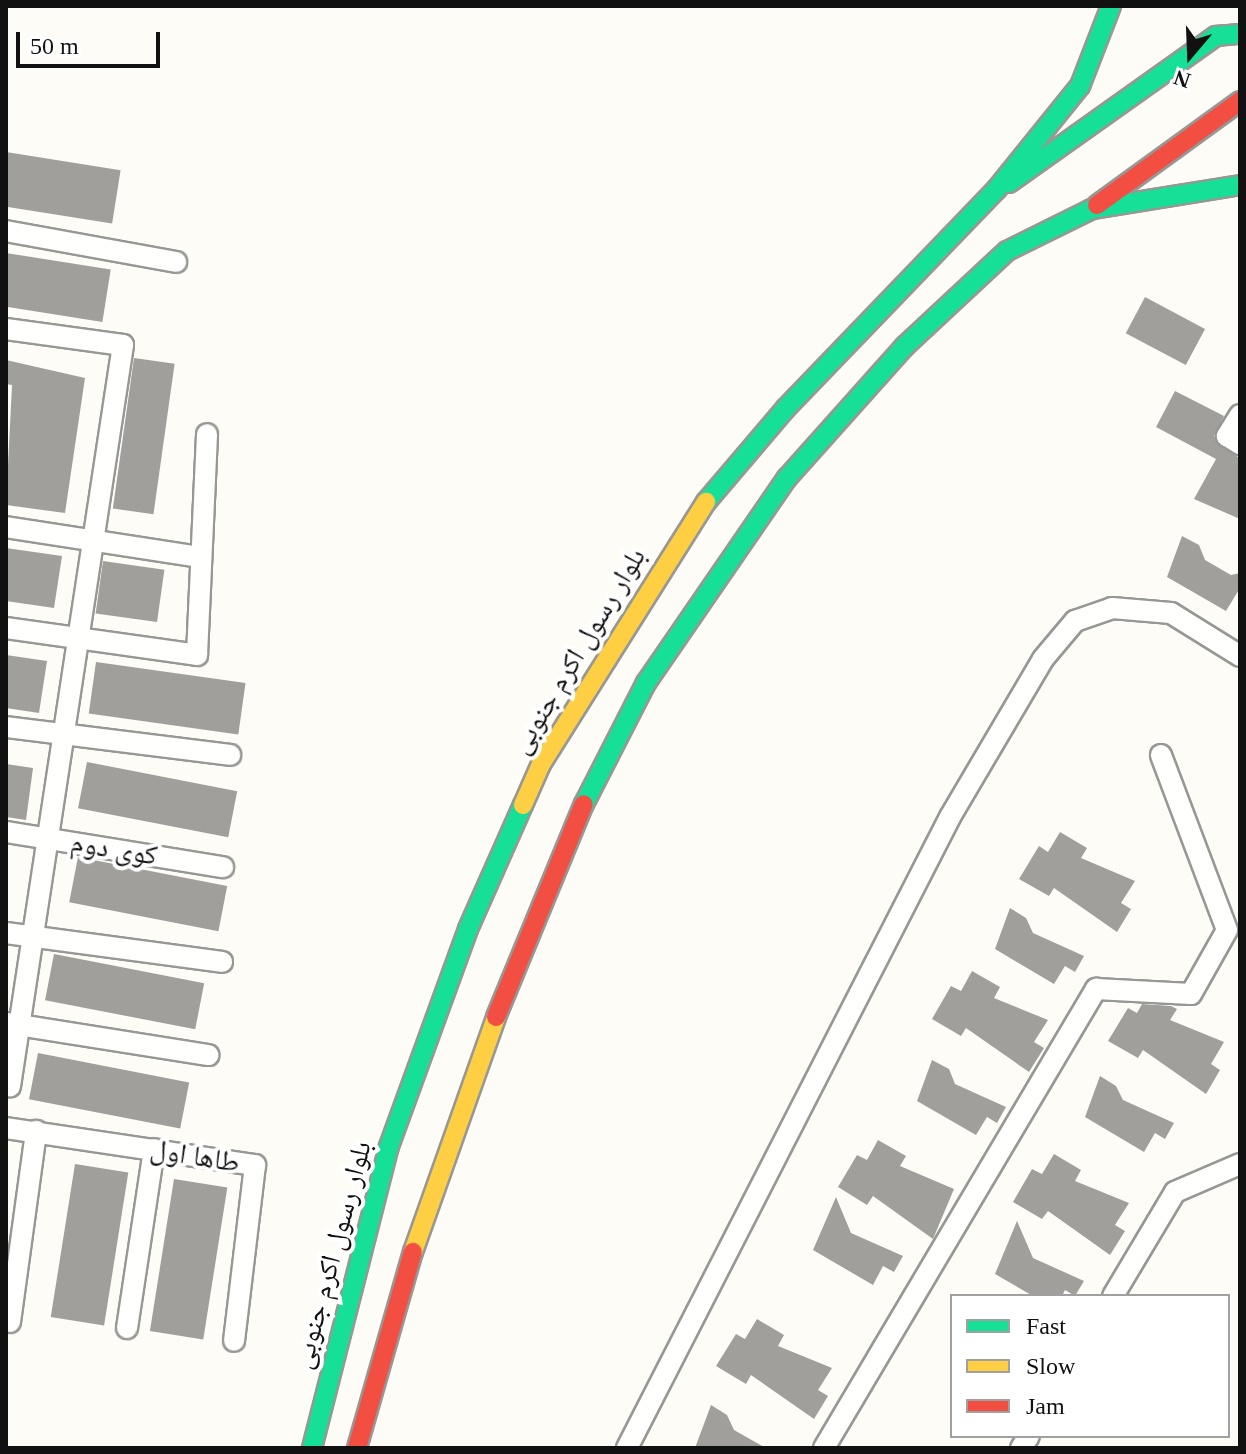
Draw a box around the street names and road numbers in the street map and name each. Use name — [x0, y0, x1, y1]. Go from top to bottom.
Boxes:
street label: بلوار رسول اکرم جنوبی — [503, 542, 653, 760]
street label: کوی دوم — [68, 826, 160, 872]
street label: طاها اول — [148, 1132, 242, 1180]
street label: بلوار رسول اکرم جنوبی — [285, 1137, 379, 1373]

